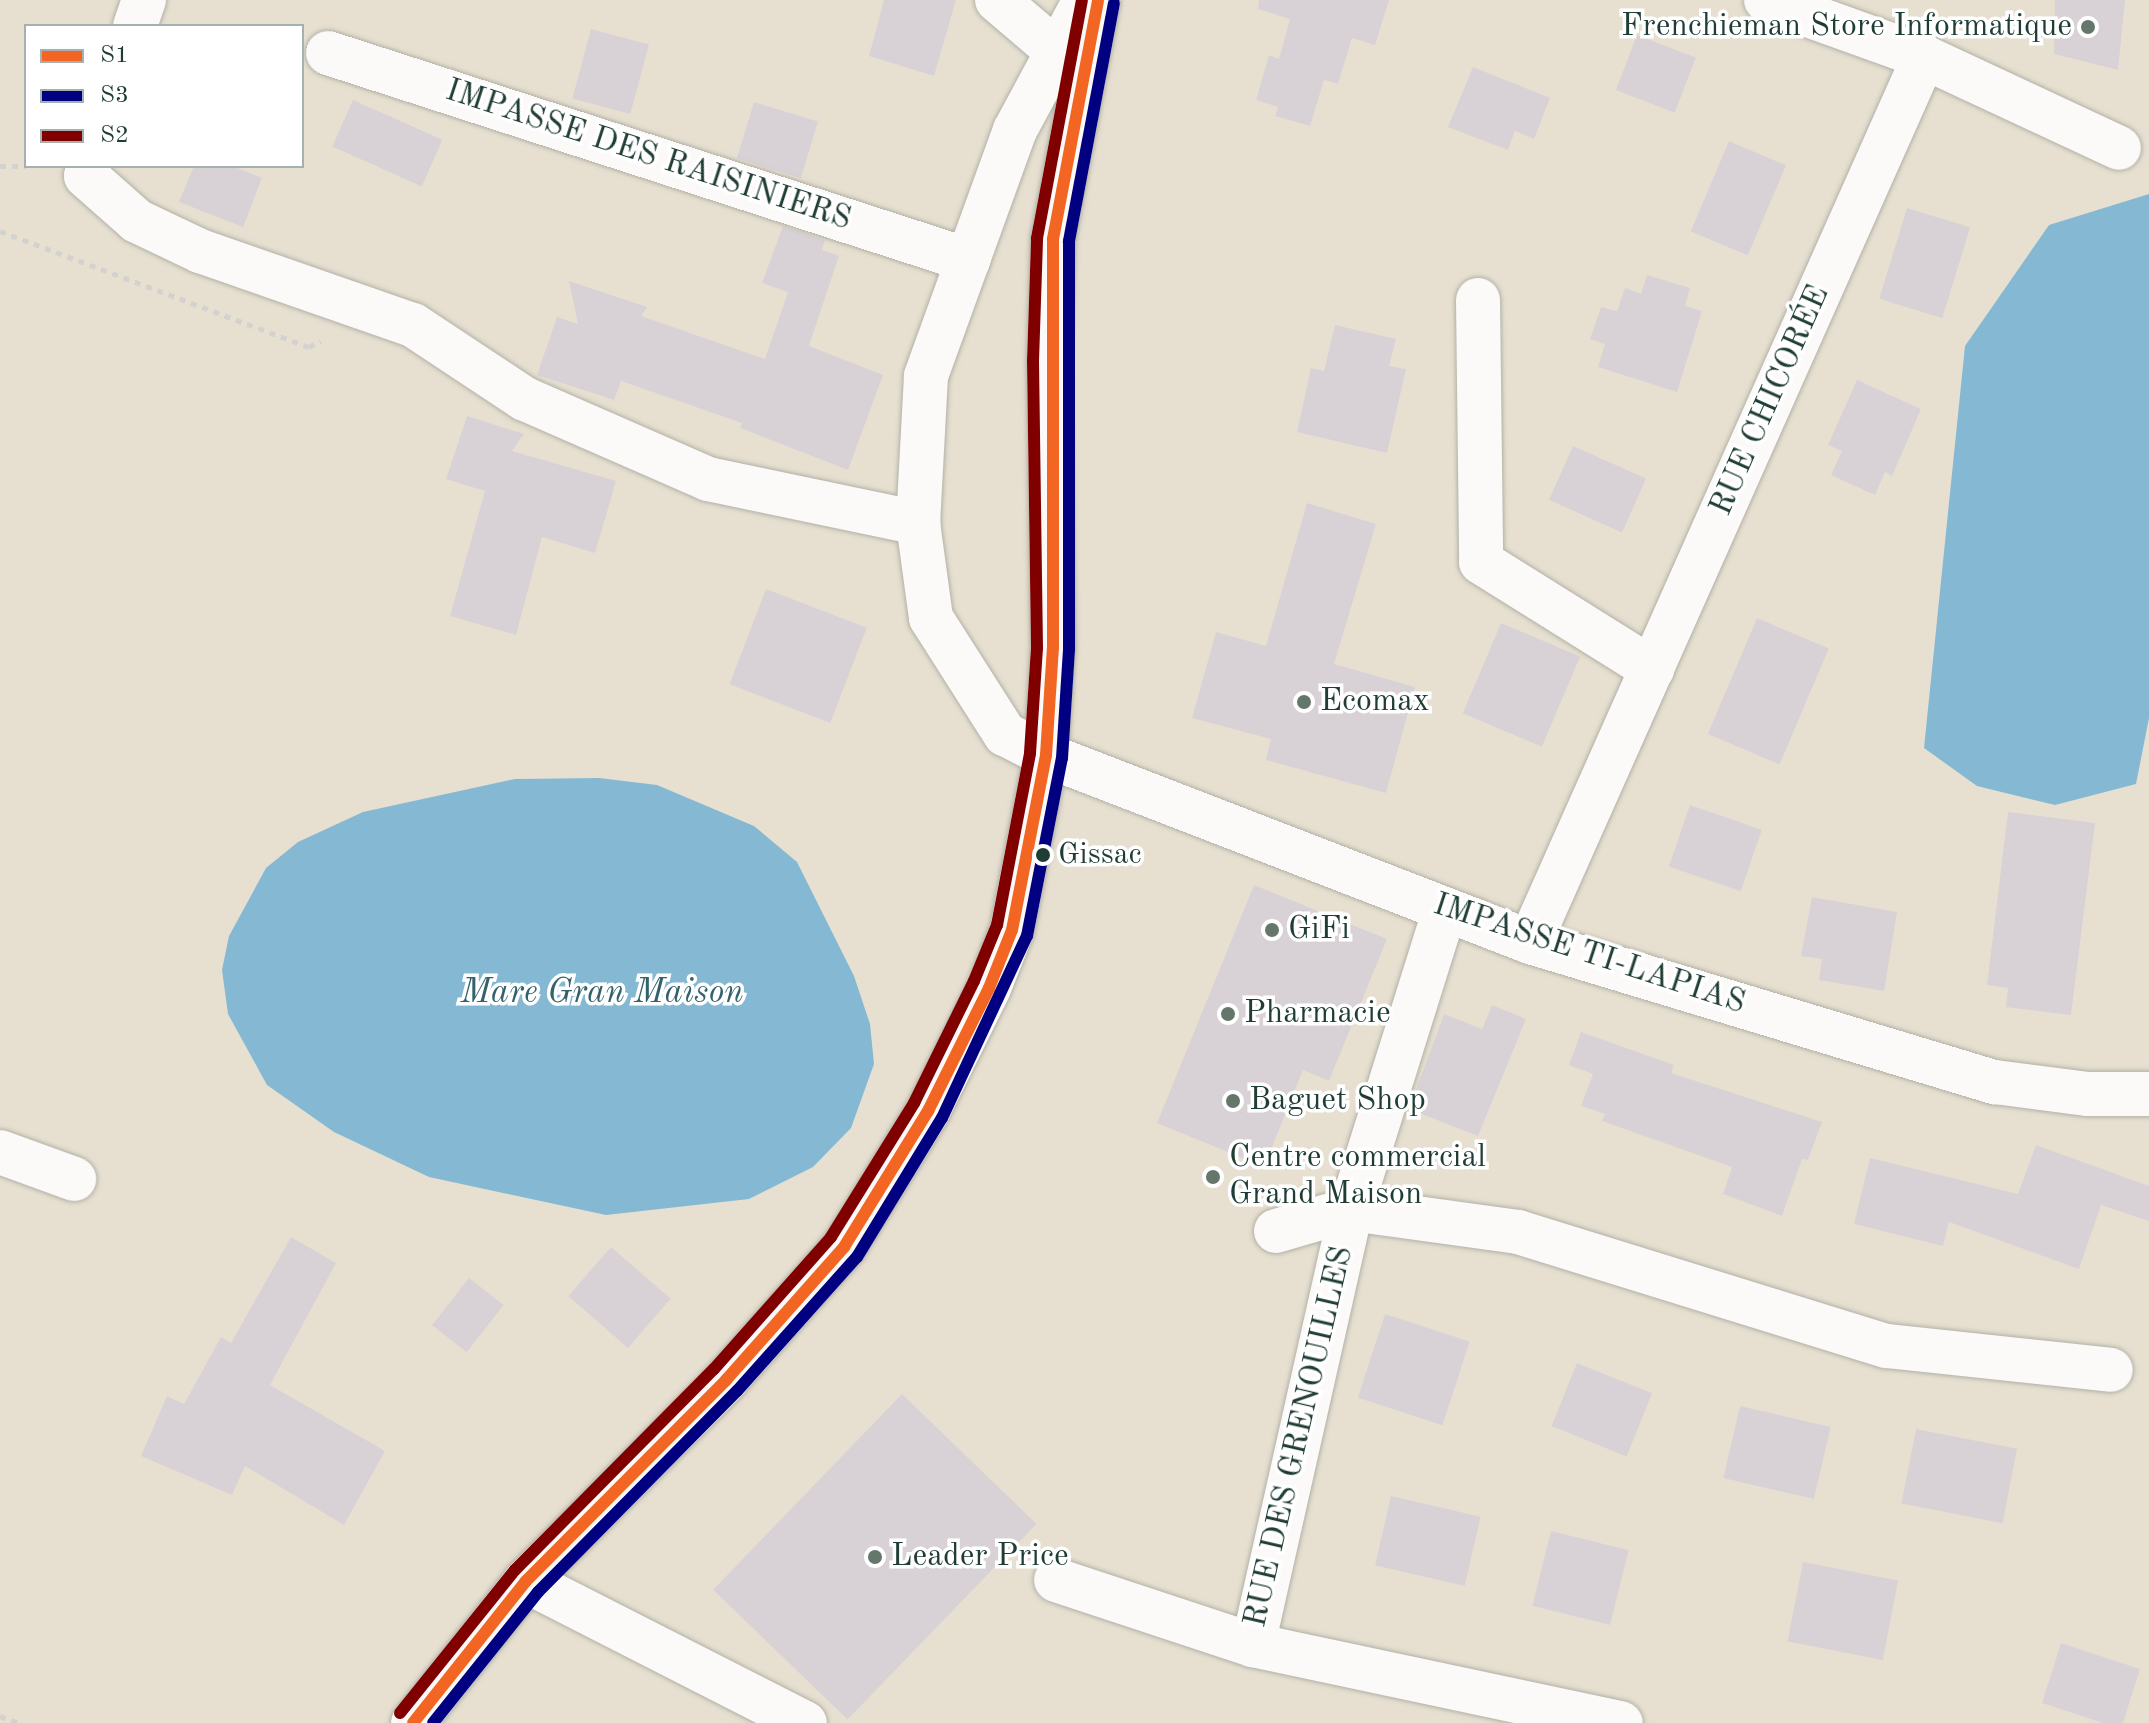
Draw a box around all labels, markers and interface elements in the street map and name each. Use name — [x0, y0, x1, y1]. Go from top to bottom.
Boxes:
place label: Frenchieman Store Informatique — [1621, 8, 2072, 46]
marker: Frenchieman Store Informatique — [2079, 18, 2097, 36]
legend — [24, 24, 304, 168]
text: S1 — [100, 44, 129, 68]
street label: IMPASSE DES RAISINIERS — [440, 72, 856, 240]
text: S3 — [100, 84, 129, 108]
text: S2 — [100, 124, 129, 148]
street label: RUE CHICORÉE — [1703, 280, 1839, 522]
place label: Ecomax — [1320, 683, 1430, 721]
marker: Ecomax — [1295, 693, 1313, 711]
place label: Gissac — [1058, 837, 1142, 873]
marker: Gissac — [1035, 847, 1051, 863]
street label: IMPASSE TI-LAPIAS — [1428, 886, 1750, 1024]
place label: GiFi — [1288, 911, 1350, 949]
marker: GiFi — [1263, 921, 1281, 939]
water label: Mare Gran Maison — [460, 974, 744, 1014]
place label: Pharmacie — [1244, 995, 1391, 1033]
marker: Pharmacie — [1219, 1005, 1237, 1023]
place label: Baguet Shop — [1249, 1082, 1426, 1120]
marker: Baguet Shop — [1224, 1092, 1242, 1110]
place label: Centre commercial Grand Maison — [1229, 1140, 1486, 1215]
marker: Centre commercial Grand Maison — [1204, 1168, 1222, 1186]
street label: RUE DES GRENOUILLES — [1237, 1243, 1363, 1631]
place label: Leader Price — [891, 1538, 1069, 1576]
marker: Leader Price — [866, 1548, 884, 1566]

